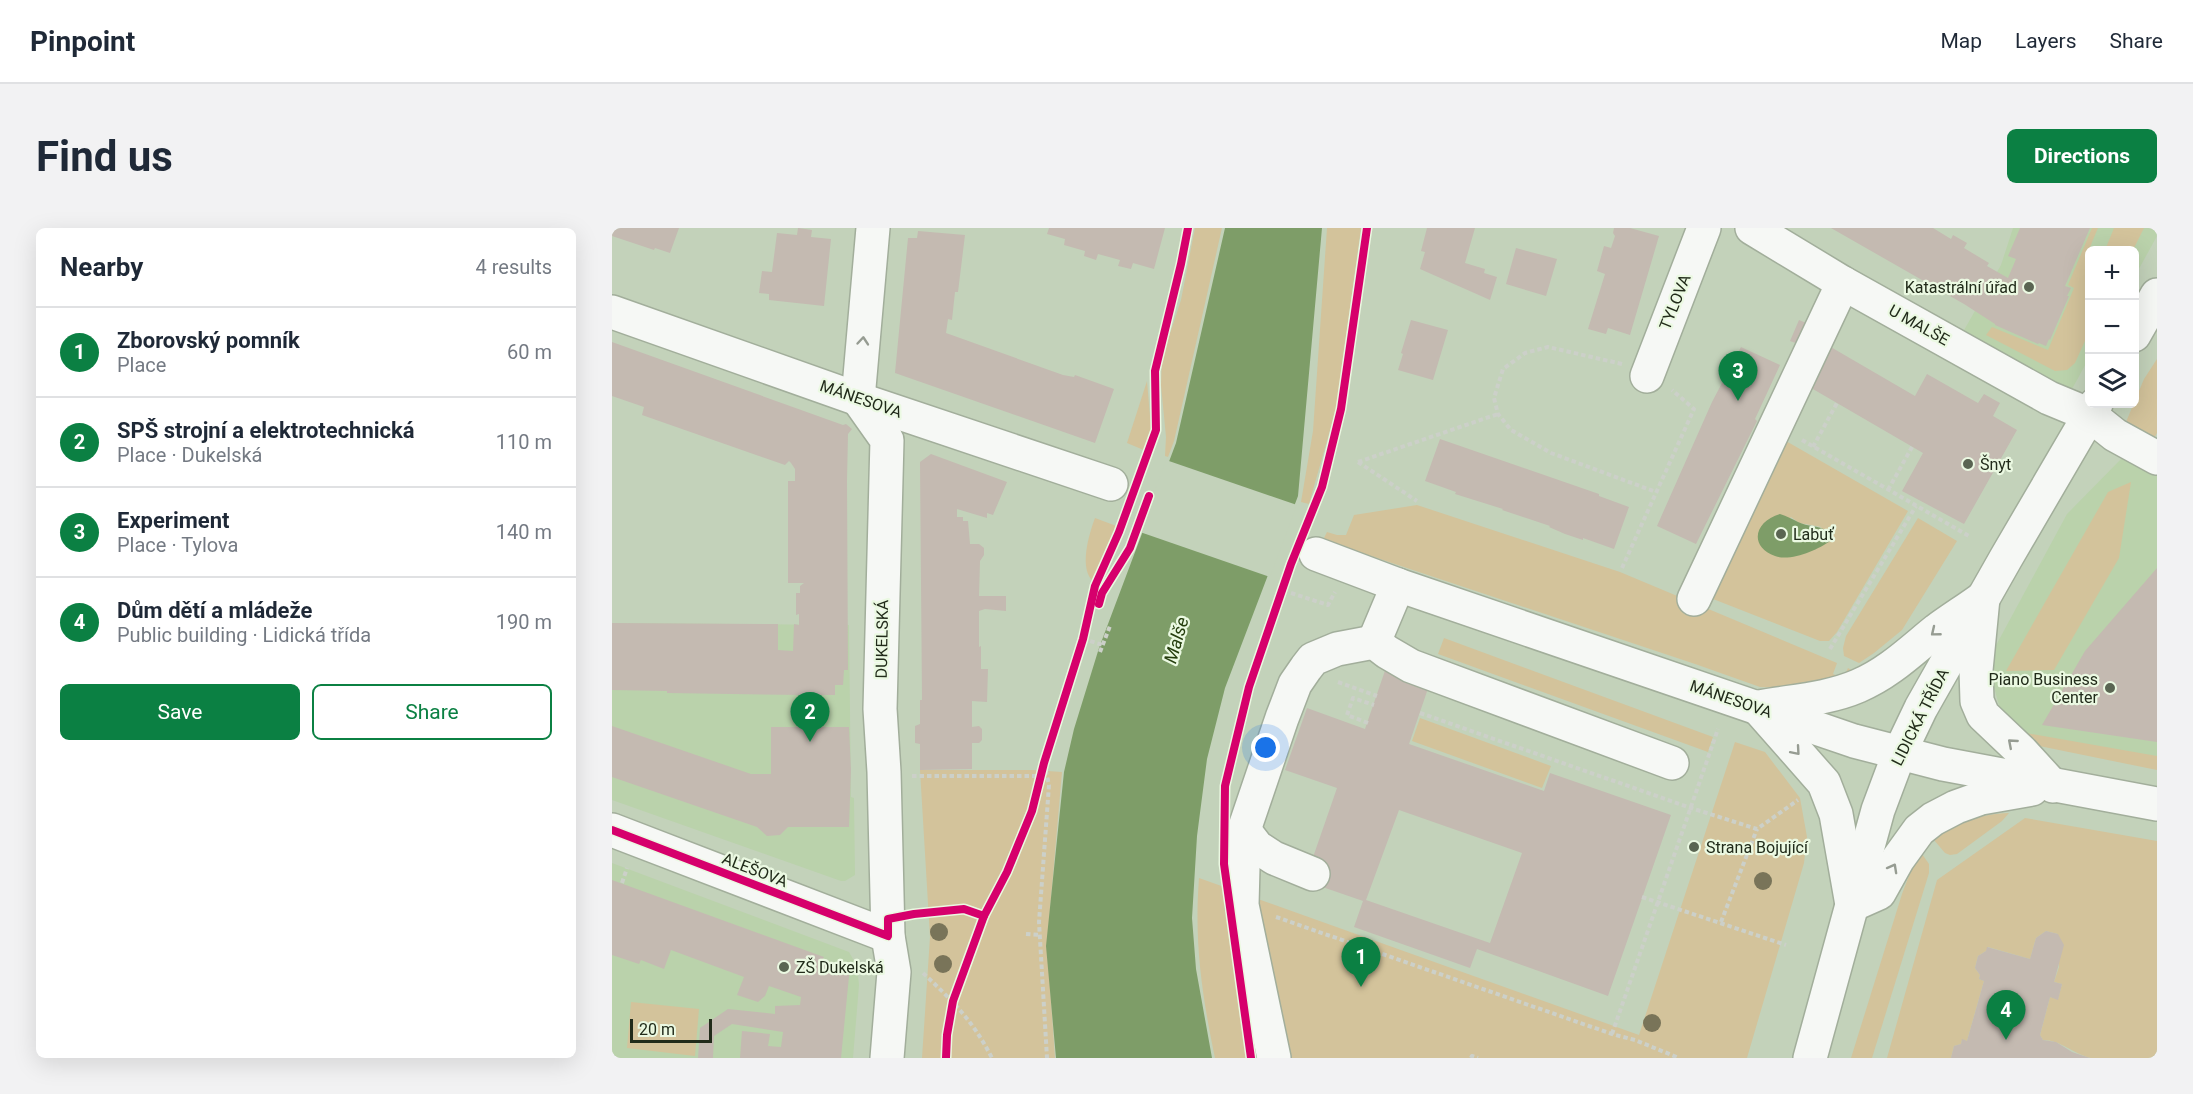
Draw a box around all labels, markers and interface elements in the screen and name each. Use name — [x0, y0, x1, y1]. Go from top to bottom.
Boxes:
text: Pinpoint — [30, 25, 135, 58]
text: Map — [1940, 29, 1982, 53]
text: Layers — [2015, 29, 2076, 53]
text: Share — [2109, 29, 2163, 53]
button: Directions — [2007, 129, 2157, 183]
text: Find us — [36, 132, 173, 181]
map controls — [2085, 246, 2139, 408]
button: + — [2085, 246, 2139, 300]
text: Nearby — [60, 252, 143, 282]
text: 4 results — [476, 255, 552, 279]
street label: TYLOVA — [1655, 271, 1695, 333]
place label: Katastrální úřad — [1905, 278, 2017, 297]
marker: Katastrální úřad — [2022, 280, 2036, 294]
street label: U MALŠE — [1885, 300, 1953, 349]
button: − — [2085, 300, 2139, 354]
text: Zborovský pomník — [117, 328, 300, 353]
one-way arrow — [856, 336, 869, 345]
text: 1 — [74, 340, 85, 364]
text: 60 m — [507, 340, 552, 364]
pin: 3 — [1718, 352, 1758, 401]
text: Place — [117, 353, 166, 377]
button: layers — [2085, 354, 2139, 408]
street label: MÁNESOVA — [818, 376, 905, 422]
text: SPŠ strojní a elektrotechnická — [117, 418, 415, 443]
text: 2 — [74, 430, 85, 454]
text: 110 m — [496, 430, 552, 454]
text: Place · Dukelská — [117, 443, 262, 467]
place label: Šnyt — [1980, 454, 2011, 474]
marker: Šnyt — [1961, 457, 1975, 471]
text: Experiment — [117, 508, 229, 533]
text: 3 — [74, 520, 85, 544]
text: 140 m — [496, 520, 552, 544]
place label: Labuť — [1793, 525, 1834, 544]
marker: Labuť — [1774, 527, 1788, 541]
text: Place · Tylova — [117, 533, 238, 557]
text: Dům dětí a mládeže — [117, 598, 312, 623]
street label: DUKELSKÁ — [872, 599, 892, 678]
text: 4 — [74, 610, 85, 634]
text: 190 m — [496, 610, 552, 634]
water label: Malše — [1159, 614, 1193, 666]
text: Public building · Lidická třída — [117, 623, 371, 647]
one-way arrow — [1931, 625, 1942, 636]
street label: LIDICKÁ TŘÍDA — [1887, 665, 1953, 769]
place label: Piano Business Center — [1989, 670, 2099, 707]
street label: MÁNESOVA — [1688, 676, 1775, 722]
marker: Piano Business Center — [2103, 681, 2117, 695]
button: Save — [60, 684, 300, 740]
button: Share — [312, 684, 552, 740]
pin: 2 — [790, 692, 830, 742]
your location — [1251, 733, 1280, 762]
one-way arrow — [2008, 740, 2019, 751]
one-way arrow — [1789, 744, 1800, 755]
place label: Strana Bojující — [1706, 838, 1809, 857]
marker: Strana Bojující — [1687, 840, 1701, 854]
street label: ALEŠOVA — [720, 848, 791, 891]
one-way arrow — [1886, 864, 1897, 874]
pin: 1 — [1342, 938, 1380, 987]
place label: ZŠ Dukelská — [796, 957, 884, 977]
marker: ZŠ Dukelská — [777, 960, 791, 974]
pin: 4 — [1986, 990, 2026, 1040]
scale bar — [630, 1016, 712, 1044]
text: 20 m — [639, 1020, 675, 1039]

